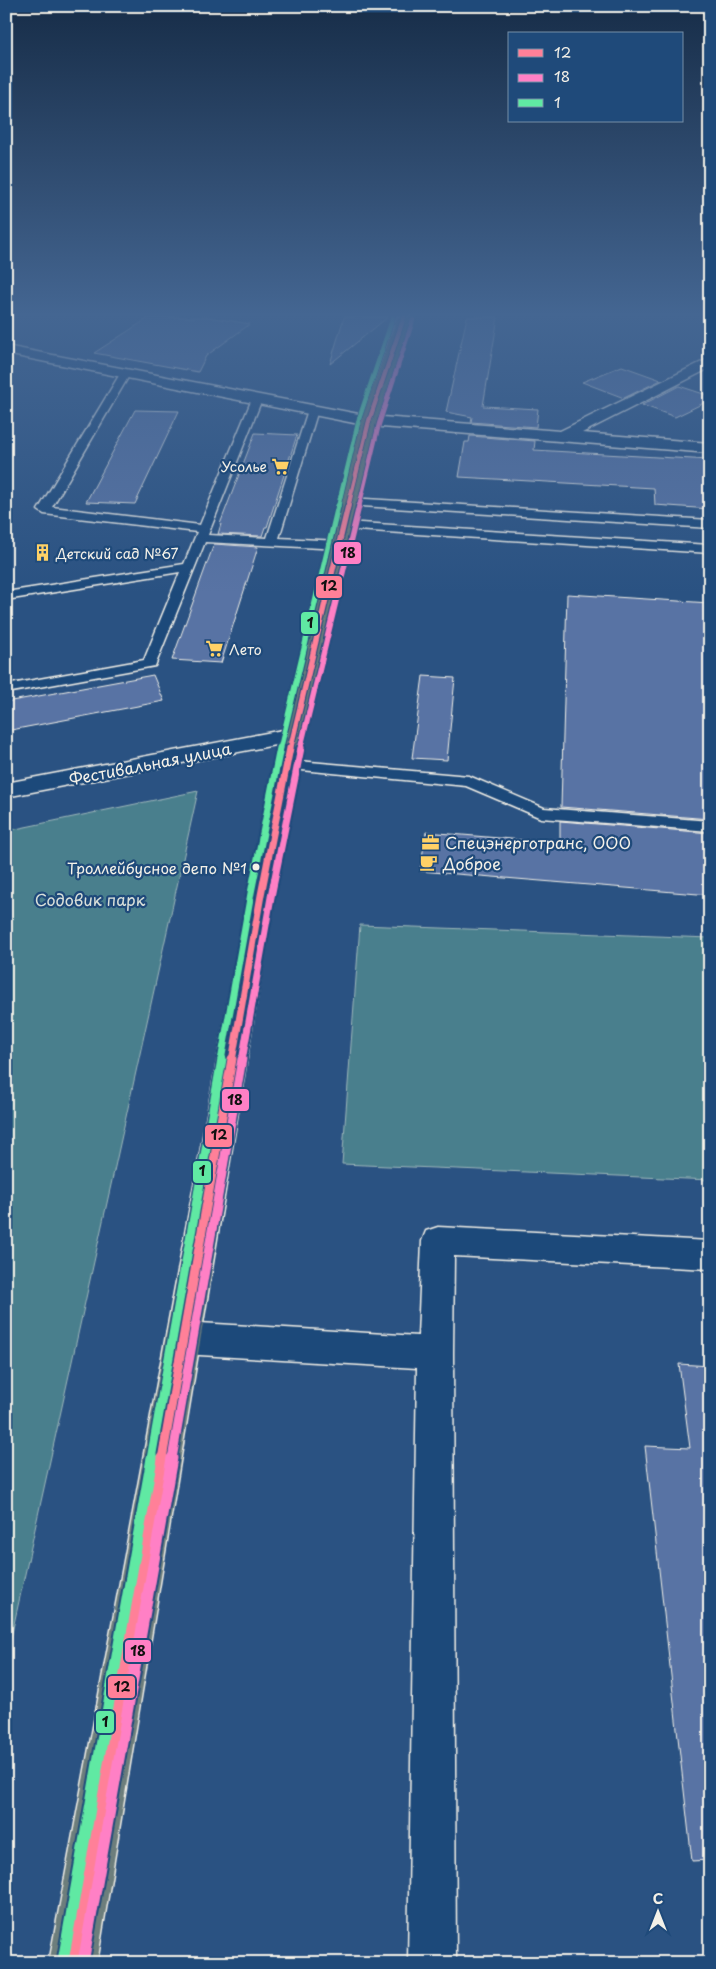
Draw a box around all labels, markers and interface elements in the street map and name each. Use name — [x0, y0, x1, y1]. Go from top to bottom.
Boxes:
legend — [508, 32, 684, 122]
text: 12 — [554, 40, 571, 63]
text: 18 — [554, 64, 570, 87]
text: 1 — [554, 90, 561, 113]
place label: Усолье — [221, 456, 267, 477]
supermarket icon: Усолье — [271, 456, 291, 476]
line badge: 18 — [333, 541, 362, 565]
text: 18 — [340, 542, 356, 563]
building icon: Детский сад №67 — [32, 543, 52, 563]
place label: Детский сад №67 — [55, 543, 179, 564]
line badge: 12 — [315, 575, 343, 599]
text: 12 — [321, 575, 337, 596]
line badge: 1 — [300, 611, 319, 635]
text: 1 — [307, 612, 314, 633]
supermarket icon: Лето — [205, 639, 225, 659]
place label: Лето — [229, 639, 262, 660]
street label: Фестивальная улица — [67, 735, 233, 791]
place label: Спецэнерготранс, ООО — [445, 830, 631, 854]
office icon: Спецэнерготранс, ООО — [421, 832, 441, 852]
place label: Доброе — [442, 851, 501, 875]
cafe icon: Доброе — [419, 853, 439, 873]
place label: Троллейбусное депо №1 — [67, 856, 247, 879]
marker: Троллейбусное депо №1 — [251, 862, 261, 872]
park label: Содовик парк — [35, 887, 146, 911]
line badge: 18 — [221, 1088, 250, 1112]
text: 18 — [227, 1089, 243, 1110]
line badge: 12 — [204, 1124, 233, 1148]
text: 12 — [211, 1124, 227, 1145]
line badge: 1 — [192, 1160, 212, 1184]
text: 1 — [199, 1160, 206, 1181]
line badge: 18 — [124, 1639, 152, 1663]
text: 18 — [130, 1640, 146, 1661]
line badge: 12 — [107, 1675, 136, 1699]
text: 12 — [114, 1676, 130, 1697]
line badge: 1 — [95, 1710, 115, 1734]
text: 1 — [102, 1711, 109, 1732]
north arrow — [634, 1886, 684, 1936]
text: С — [653, 1888, 663, 1909]

